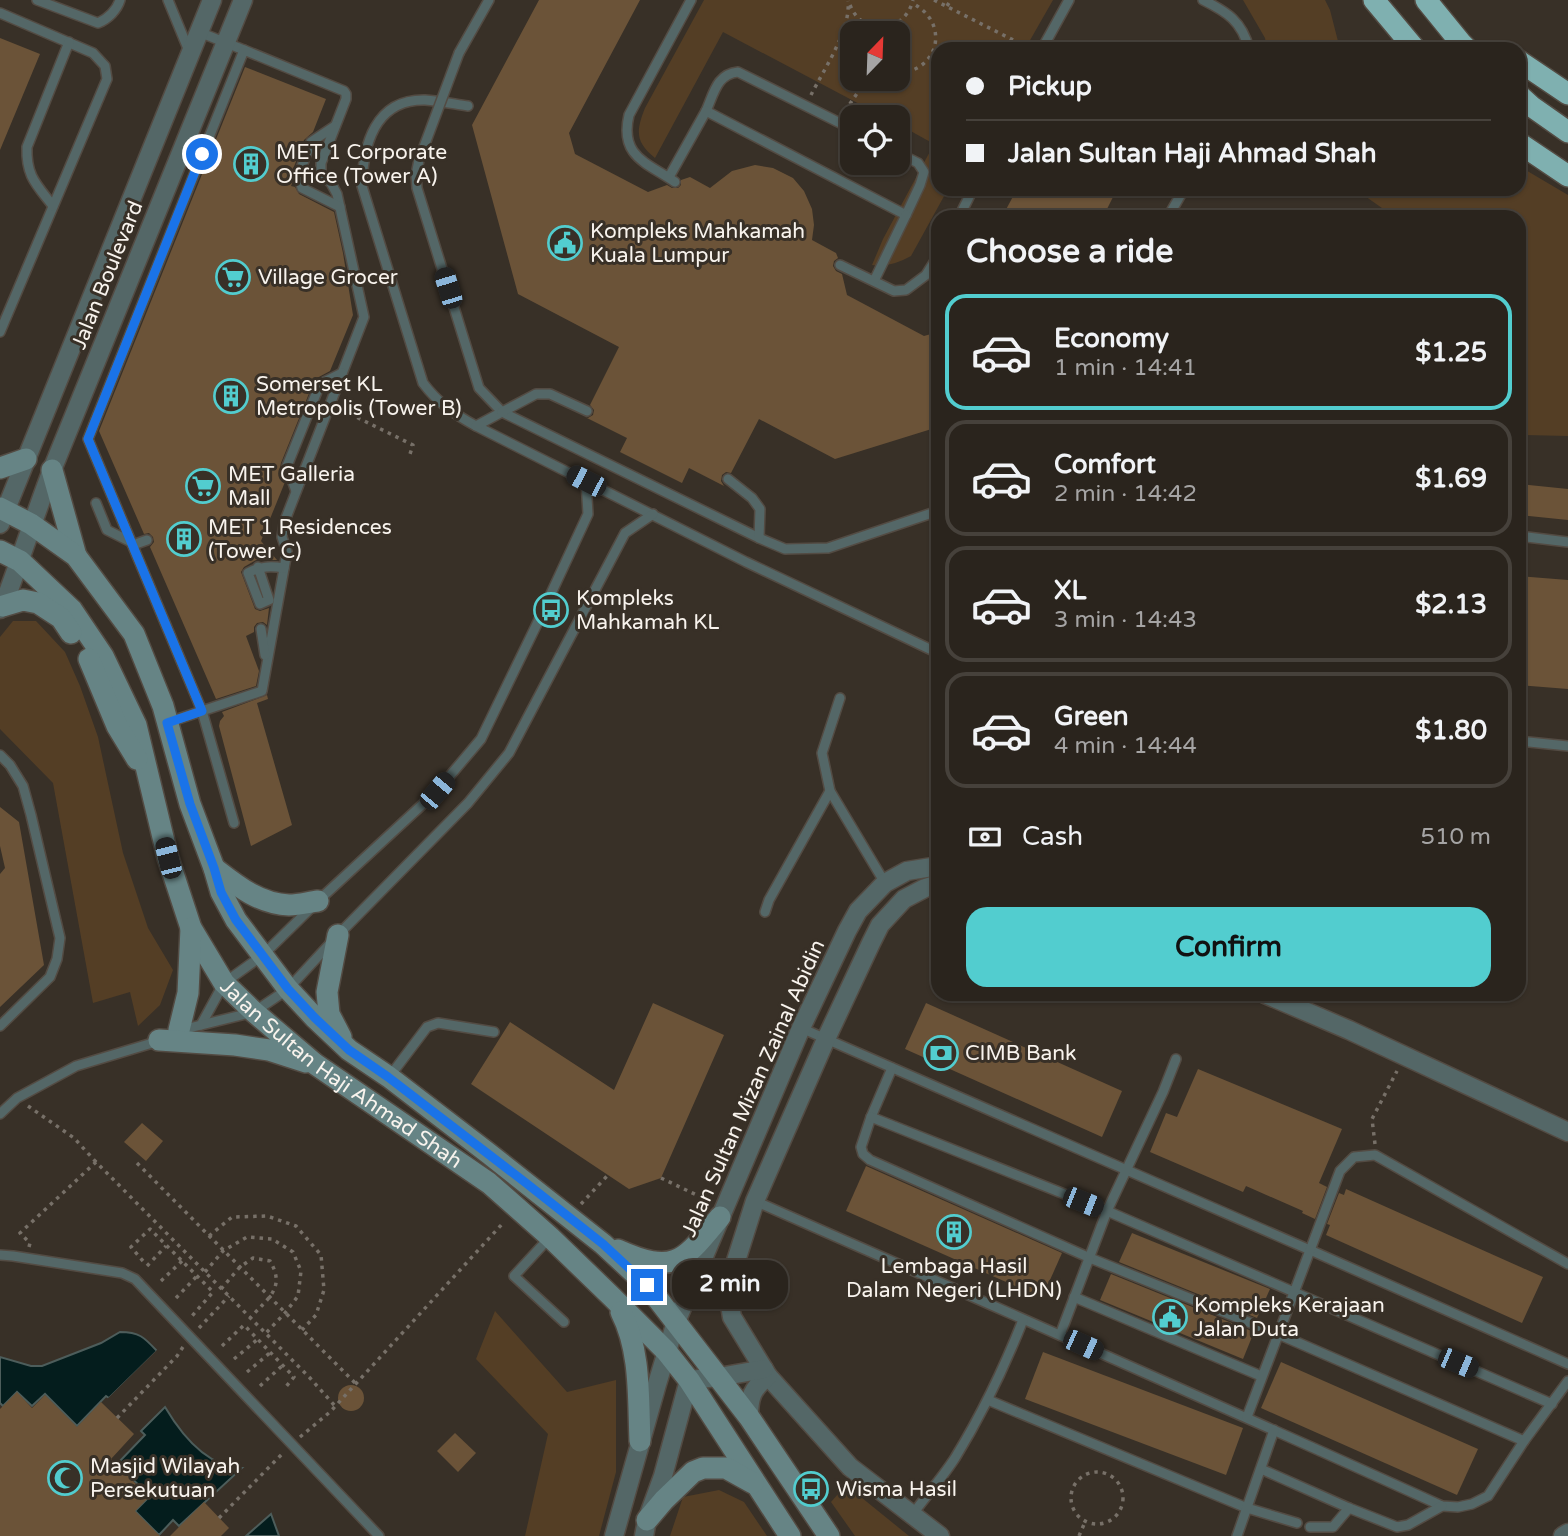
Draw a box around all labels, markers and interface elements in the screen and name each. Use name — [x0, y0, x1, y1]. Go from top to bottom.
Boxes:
north arrow — [840, 21, 910, 91]
map controls — [840, 21, 910, 175]
text: Pickup — [1008, 71, 1092, 102]
button: locate — [840, 105, 910, 175]
route start — [186, 138, 218, 170]
text: Jalan Sultan Haji Ahmad Shah — [1008, 138, 1377, 169]
place label: MET 1 Corporate Office (Tower A) — [276, 140, 447, 189]
building icon: MET 1 Corporate Office (Tower A) — [232, 145, 270, 183]
street label: Jalan Boulevard — [66, 197, 149, 353]
place label: Kompleks Mahkamah Kuala Lumpur — [590, 219, 805, 268]
public building icon: Kompleks Mahkamah Kuala Lumpur — [546, 224, 584, 262]
text: Choose a ride — [966, 233, 1173, 271]
supermarket icon: Village Grocer — [214, 258, 252, 296]
place label: Village Grocer — [258, 265, 398, 290]
car — [432, 265, 465, 311]
icon: car — [970, 321, 1033, 384]
text: Economy — [1054, 323, 1169, 354]
text: $1.25 — [1415, 337, 1487, 368]
text: 1 min · 14:41 — [1054, 354, 1197, 382]
place label: Somerset KL Metropolis (Tower B) — [256, 372, 462, 421]
building icon: Somerset KL Metropolis (Tower B) — [212, 377, 250, 415]
icon: car — [970, 447, 1033, 510]
text: Comfort — [1054, 449, 1156, 480]
place label: MET Galleria Mall — [228, 462, 355, 511]
car — [563, 462, 610, 500]
text: $1.69 — [1415, 463, 1487, 494]
supermarket icon: MET Galleria Mall — [184, 467, 222, 505]
text: 2 min · 14:42 — [1054, 480, 1197, 508]
place label: MET 1 Residences (Tower C) — [208, 515, 392, 564]
building icon: MET 1 Residences (Tower C) — [165, 520, 203, 558]
icon: car — [970, 573, 1033, 636]
text: XL — [1054, 575, 1086, 606]
place label: Kompleks Mahkamah KL — [576, 586, 719, 635]
text: $2.13 — [1415, 589, 1487, 620]
bus stop icon: Kompleks Mahkamah KL — [532, 591, 570, 629]
text: 3 min · 14:43 — [1054, 606, 1197, 634]
icon: car — [970, 699, 1033, 762]
text: Green — [1054, 701, 1129, 732]
text: $1.80 — [1415, 715, 1487, 746]
text: 4 min · 14:44 — [1054, 732, 1197, 760]
car — [416, 768, 459, 814]
icon: cash — [966, 818, 1004, 856]
text: Cash — [1022, 821, 1083, 852]
text: 510 m — [1421, 823, 1491, 851]
car — [153, 835, 184, 881]
button: Confirm — [966, 907, 1491, 987]
street label: Jalan Sultan Mizan Zainal Abidin — [676, 936, 830, 1241]
street label: Jalan Sultan Haji Ahmad Shah — [215, 974, 467, 1174]
bank icon: CIMB Bank — [922, 1034, 960, 1072]
place label: CIMB Bank — [965, 1041, 1076, 1066]
car — [1060, 1184, 1107, 1220]
building icon: Lembaga Hasil Dalam Negeri (LHDN) — [935, 1213, 973, 1251]
place label: Lembaga Hasil Dalam Negeri (LHDN) — [846, 1254, 1062, 1303]
callout: 2 min — [672, 1260, 787, 1310]
route end — [631, 1269, 663, 1301]
text: 2 min — [699, 1270, 761, 1298]
place label: Kompleks Kerajaan Jalan Duta — [1194, 1293, 1385, 1342]
public building icon: Kompleks Kerajaan Jalan Duta — [1151, 1298, 1189, 1336]
car — [1060, 1327, 1107, 1363]
car — [1435, 1345, 1482, 1381]
place label: Masjid Wilayah Persekutuan — [90, 1454, 240, 1503]
mosque icon: Masjid Wilayah Persekutuan — [46, 1459, 84, 1497]
bus stop icon: Wisma Hasil — [792, 1470, 830, 1508]
place label: Wisma Hasil — [836, 1477, 957, 1502]

